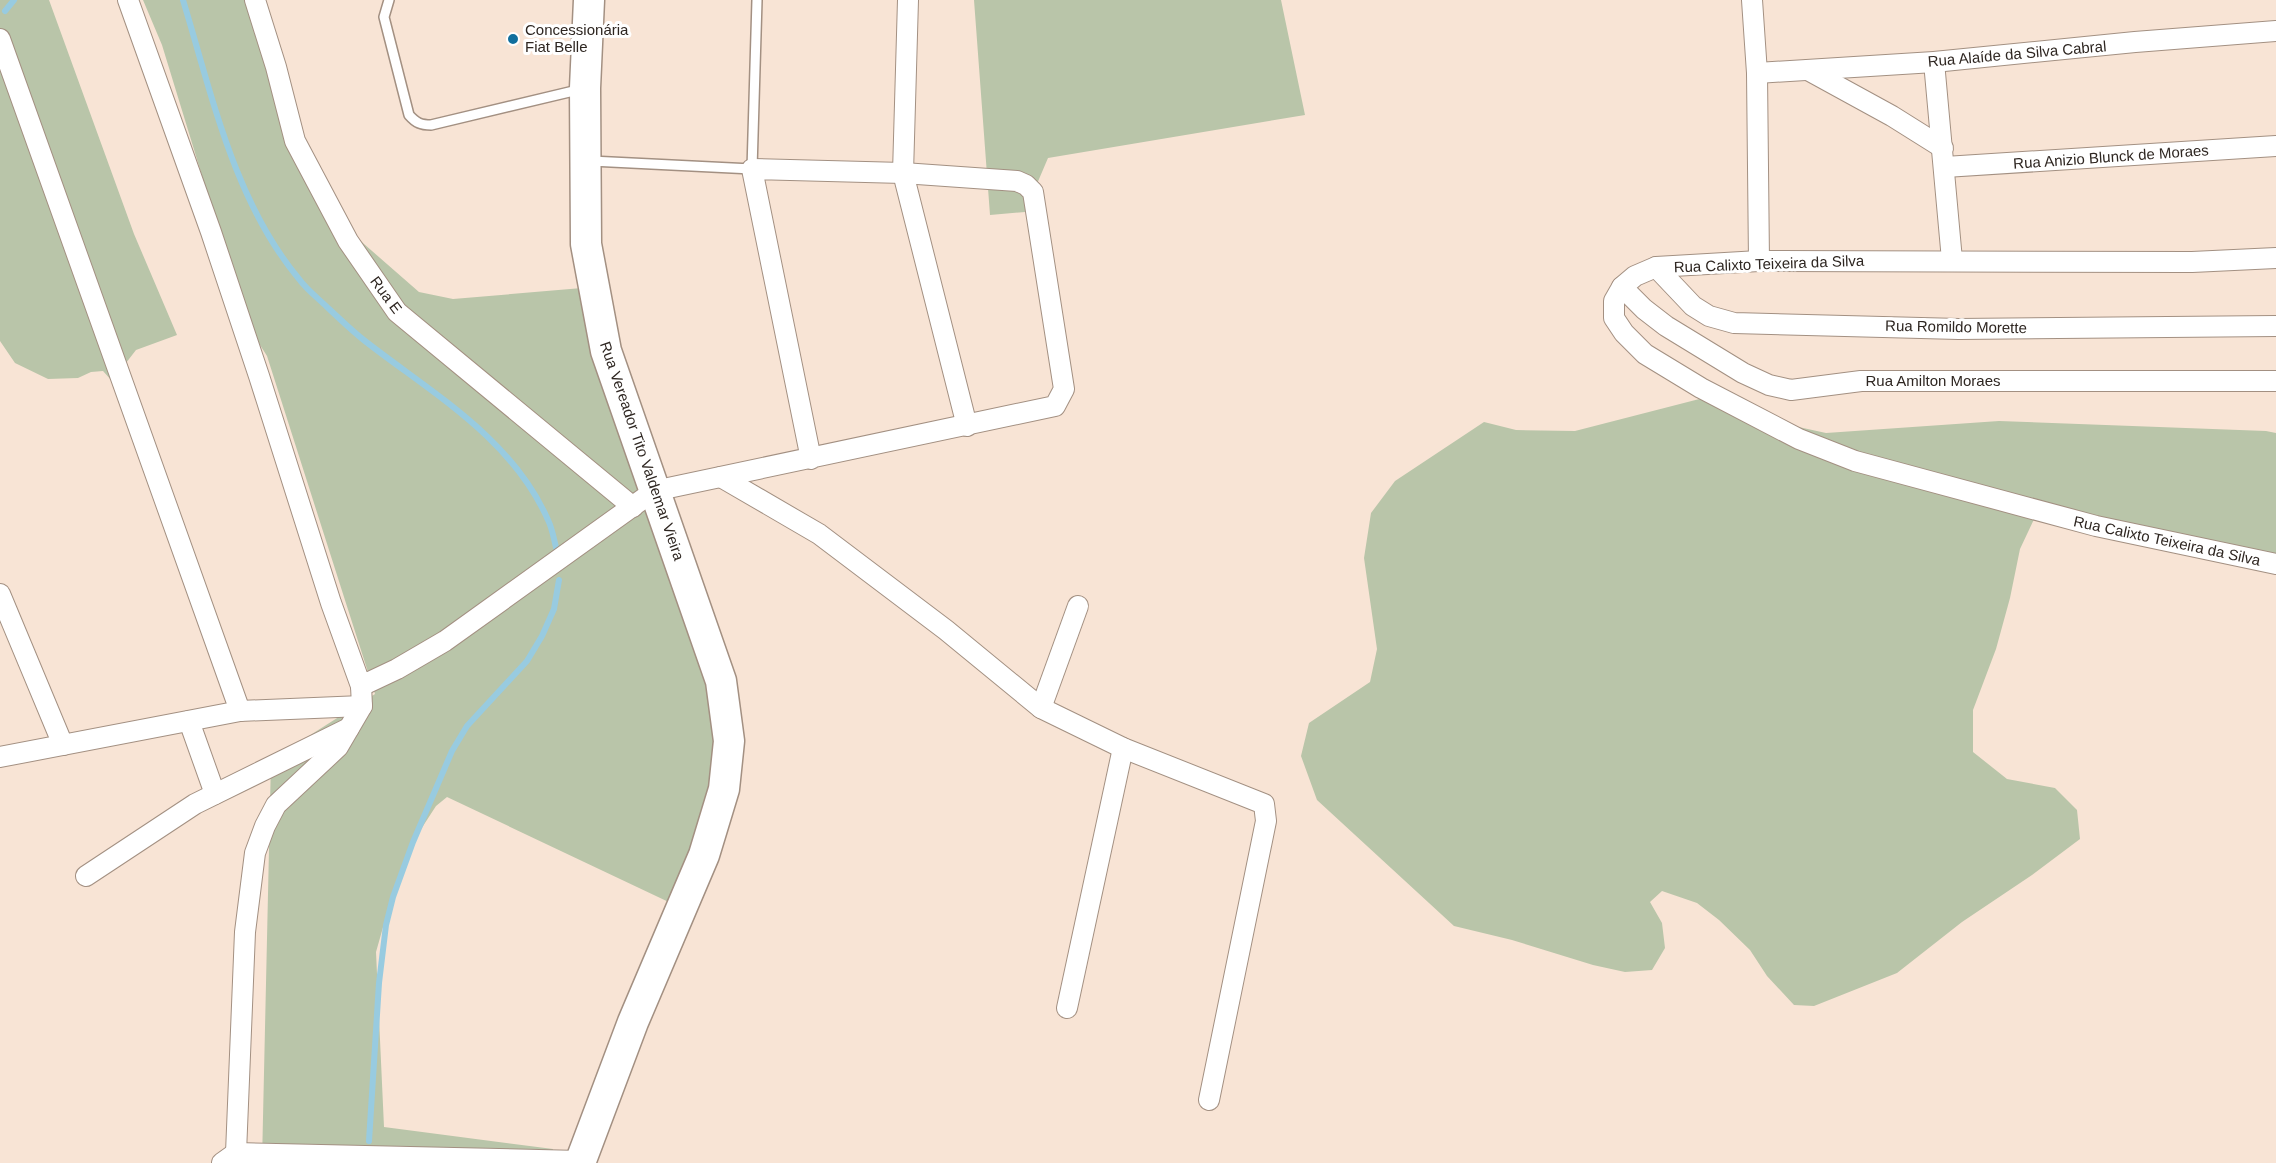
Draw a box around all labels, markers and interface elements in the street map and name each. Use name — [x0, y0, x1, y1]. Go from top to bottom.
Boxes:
place label: Concessionária Fiat Belle — [525, 21, 629, 55]
marker: Concessionária Fiat Belle — [506, 32, 520, 46]
street label: Rua Alaíde da Silva Cabral — [1927, 37, 2107, 70]
street label: Rua Anizio Blunck de Moraes — [2013, 141, 2209, 172]
street label: Rua Calixto Teixeira da Silva — [1673, 252, 1865, 275]
street label: Rua E — [367, 273, 406, 316]
street label: Rua Romildo Morette — [1885, 317, 2027, 336]
street label: Rua Vereador Tito Valdemar Vieira — [597, 339, 688, 563]
street label: Rua Amilton Moraes — [1865, 372, 2001, 389]
street label: Rua Calixto Teixeira da Silva — [2072, 512, 2263, 569]

